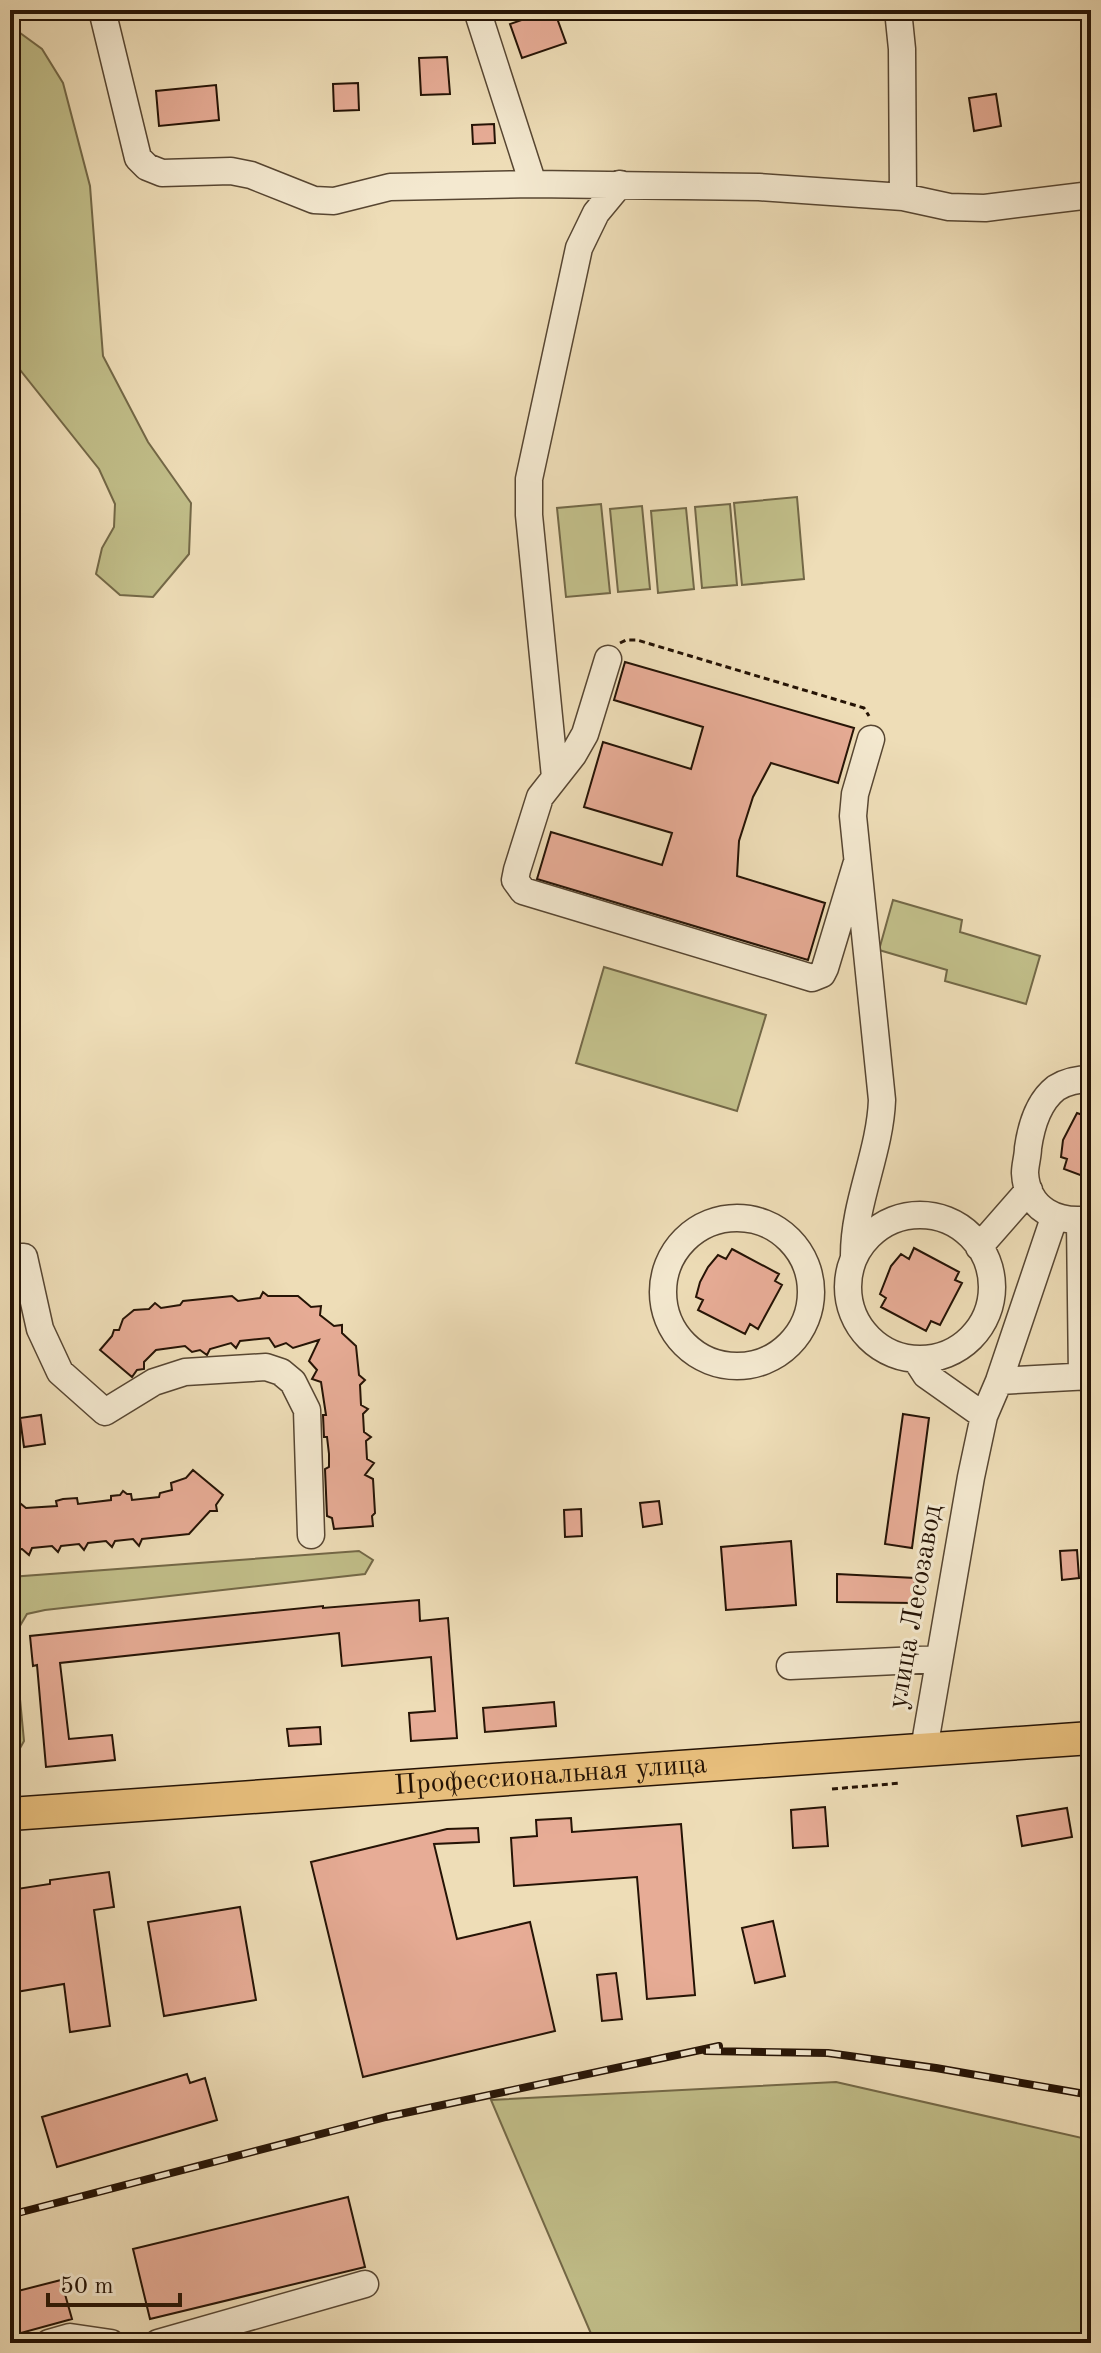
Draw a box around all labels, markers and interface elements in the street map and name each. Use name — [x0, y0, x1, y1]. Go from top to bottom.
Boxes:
street label: улица Лесозавод — [884, 1503, 948, 1711]
street label: Профессиональная улица — [393, 1751, 708, 1801]
scale bar — [48, 2257, 180, 2307]
text: 50 m — [60, 2275, 114, 2299]

